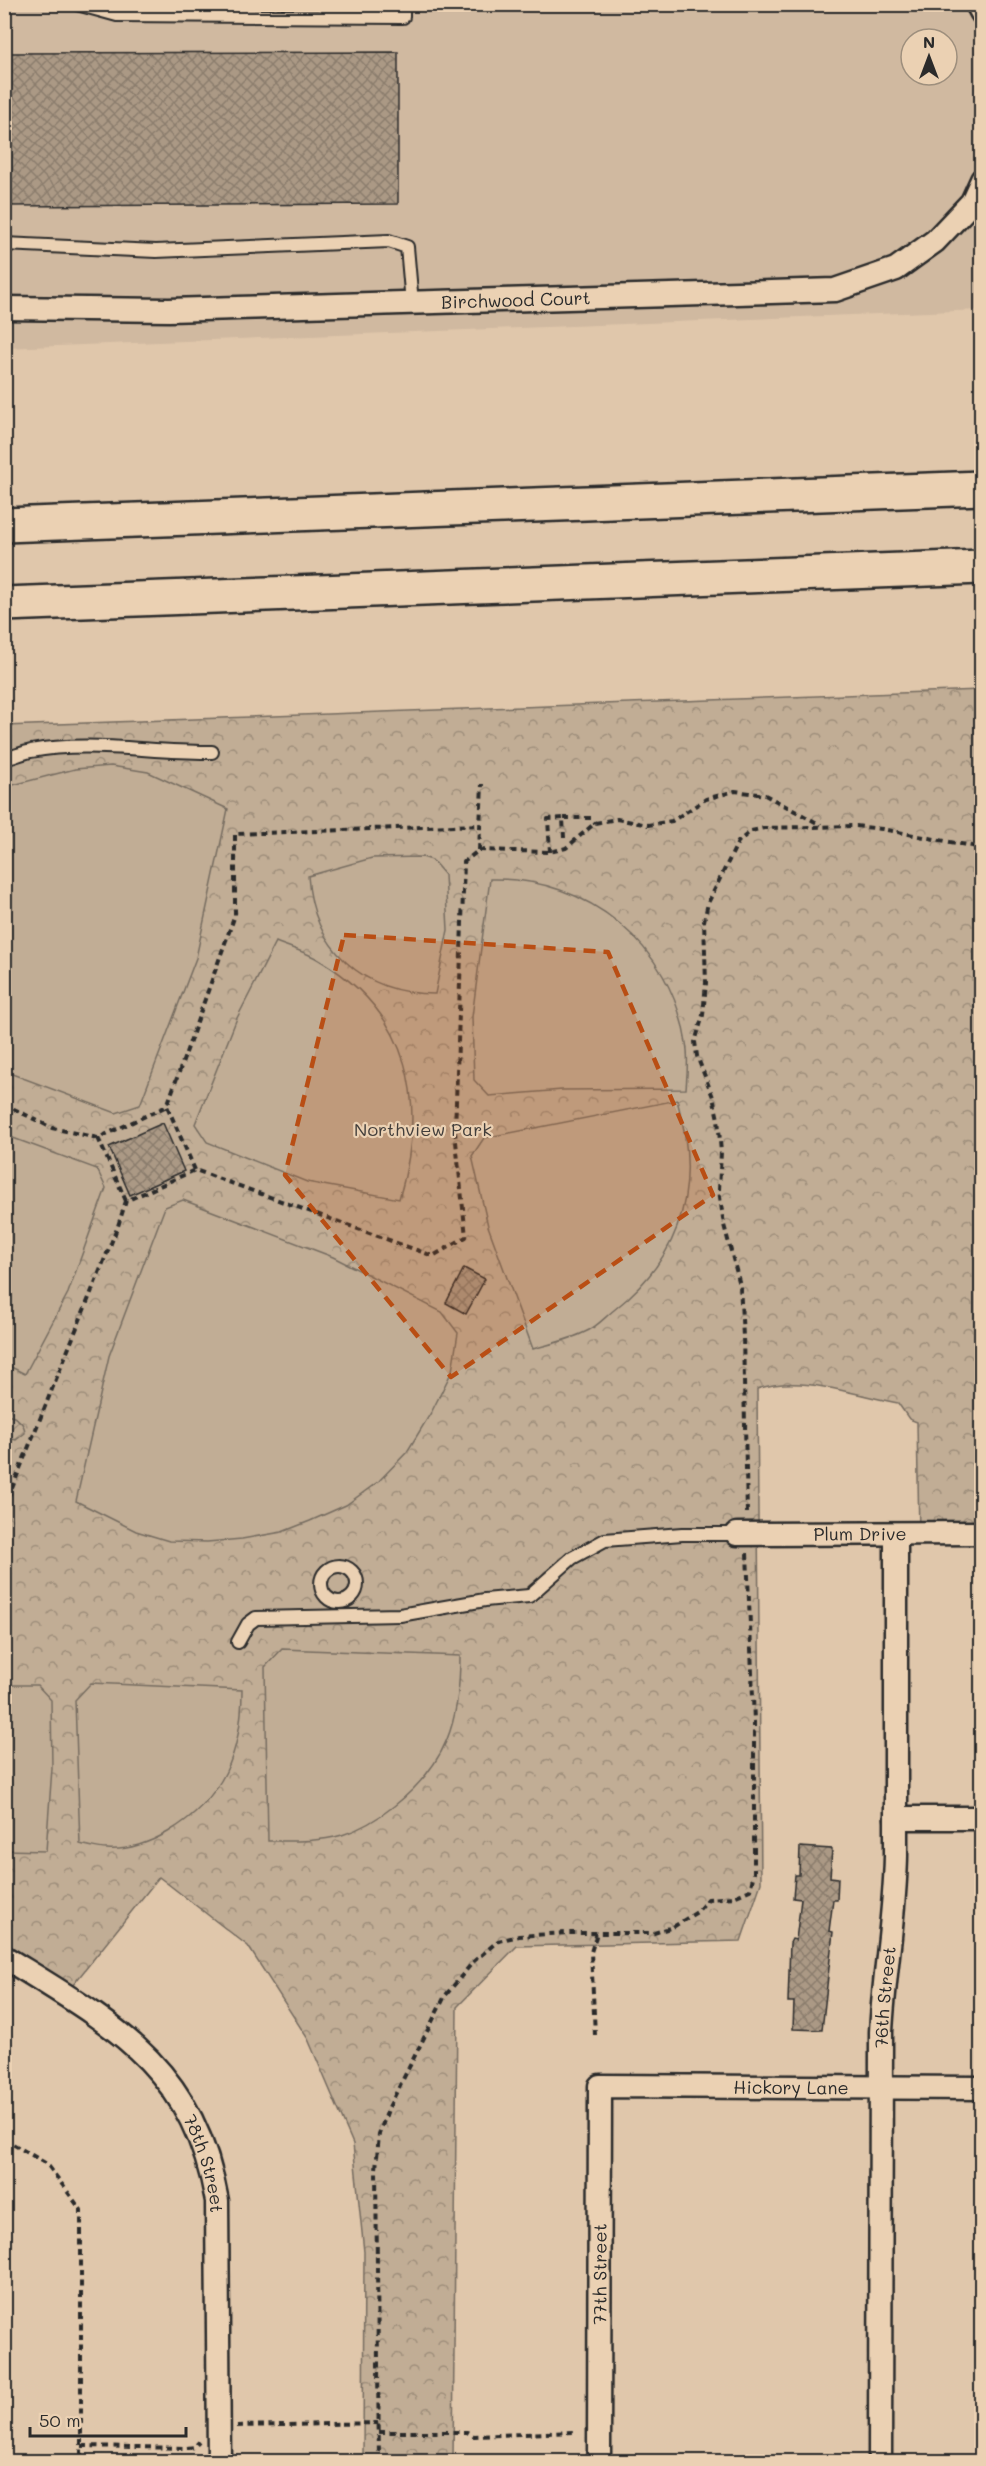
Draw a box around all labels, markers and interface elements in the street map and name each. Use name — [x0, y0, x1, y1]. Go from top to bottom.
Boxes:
north arrow — [899, 27, 959, 87]
text: N — [923, 31, 935, 52]
street label: Birchwood Court — [441, 285, 591, 314]
park label: Northview Park — [354, 1117, 492, 1141]
street label: Plum Drive — [813, 1521, 907, 1546]
street label: 76th Street — [869, 1945, 901, 2048]
street label: Hickory Lane — [733, 2075, 849, 2099]
street label: 78th Street — [178, 2110, 229, 2213]
street label: 77th Street — [587, 2223, 612, 2325]
scale bar — [30, 2400, 186, 2438]
text: 50 m — [39, 2408, 81, 2432]

